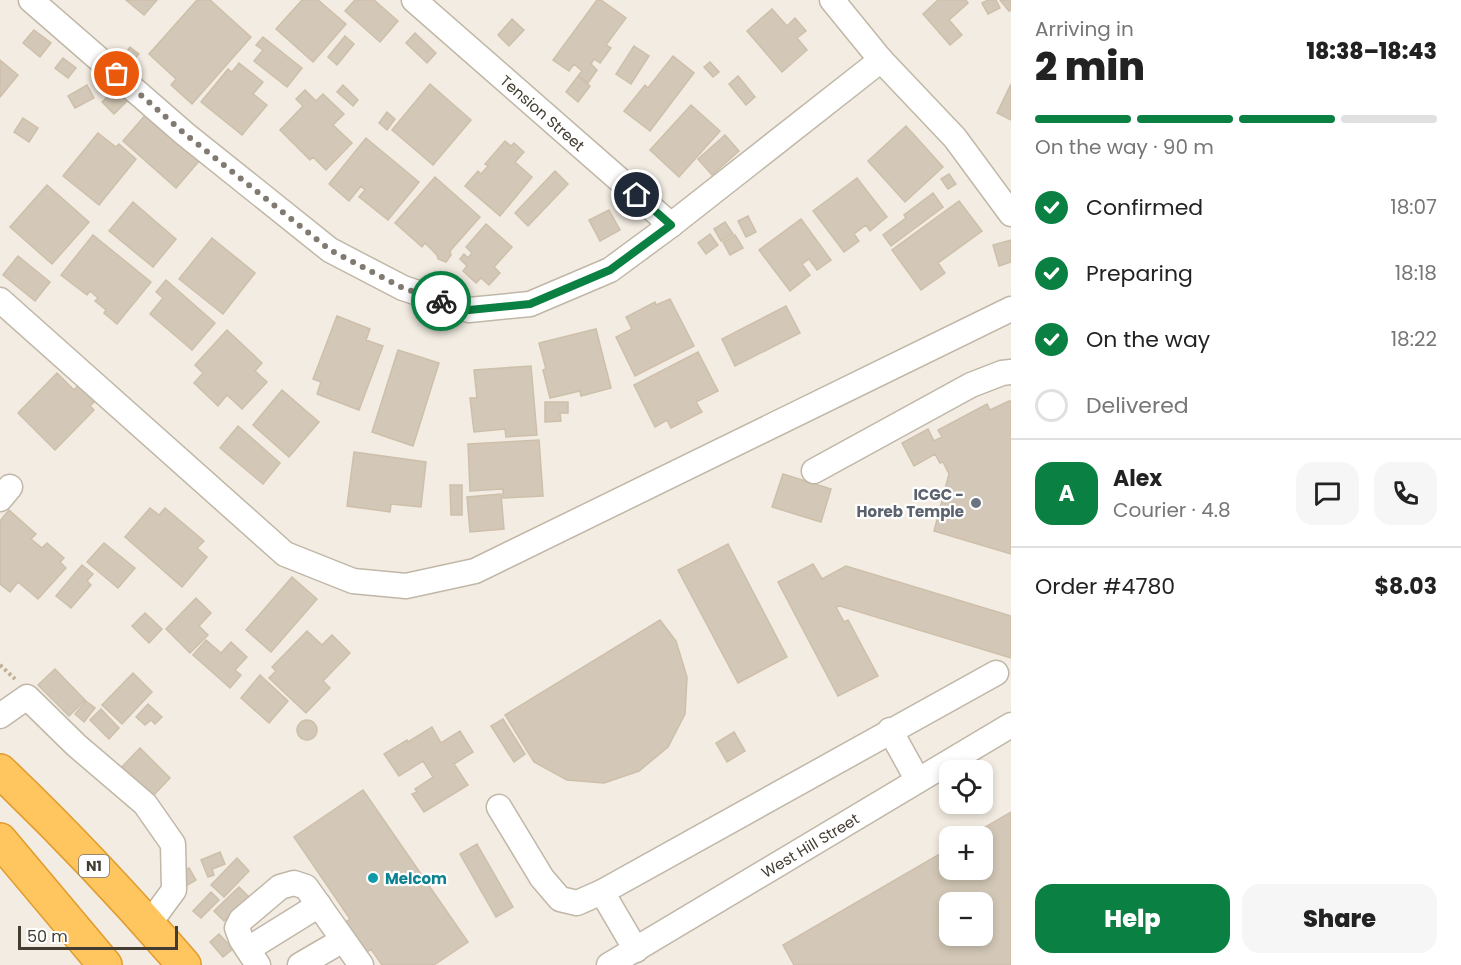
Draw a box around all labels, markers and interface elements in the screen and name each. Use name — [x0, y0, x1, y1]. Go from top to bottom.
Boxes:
text: Arriving in — [1035, 15, 1134, 43]
text: 18:38–18:43 — [1306, 36, 1437, 67]
text: 2 min — [1035, 39, 1145, 94]
pin — [91, 48, 142, 99]
icon: bag — [100, 57, 133, 90]
street label: Tension Street — [496, 70, 589, 155]
text: On the way · 90 m — [1035, 133, 1214, 161]
pin — [611, 169, 662, 220]
icon: home — [620, 178, 653, 211]
icon: check — [1035, 191, 1068, 224]
text: Confirmed — [1086, 192, 1203, 223]
text: 18:07 — [1390, 193, 1437, 221]
icon: check — [1035, 257, 1068, 290]
text: Preparing — [1086, 258, 1193, 289]
text: 18:18 — [1395, 259, 1437, 287]
courier — [411, 271, 471, 331]
icon: bike — [425, 285, 458, 318]
icon: check — [1035, 323, 1068, 356]
text: On the way — [1086, 324, 1210, 355]
text: 18:22 — [1391, 325, 1437, 353]
text: Delivered — [1086, 390, 1189, 421]
button: chat — [1296, 462, 1359, 525]
button: phone — [1374, 462, 1437, 525]
text: Alex — [1113, 463, 1162, 494]
text: A — [1058, 478, 1075, 509]
place label: ICGC - Horeb Temple — [857, 484, 964, 522]
marker: ICGC - Horeb Temple — [969, 496, 983, 510]
text: Courier · 4.8 — [1113, 496, 1231, 524]
text: Order #4780 — [1035, 571, 1175, 602]
text: $8.03 — [1374, 571, 1437, 602]
map controls — [939, 760, 993, 946]
button: locate — [939, 760, 993, 814]
street label: West Hill Street — [757, 808, 863, 882]
button: + — [939, 826, 993, 880]
road number: N1 — [79, 855, 109, 877]
place label: Melcom — [385, 868, 447, 889]
marker: Melcom — [366, 871, 380, 885]
button: Help — [1035, 884, 1230, 953]
button: Share — [1242, 884, 1437, 953]
button: − — [939, 892, 993, 946]
scale bar — [18, 923, 178, 950]
text: 50 m — [27, 925, 68, 948]

